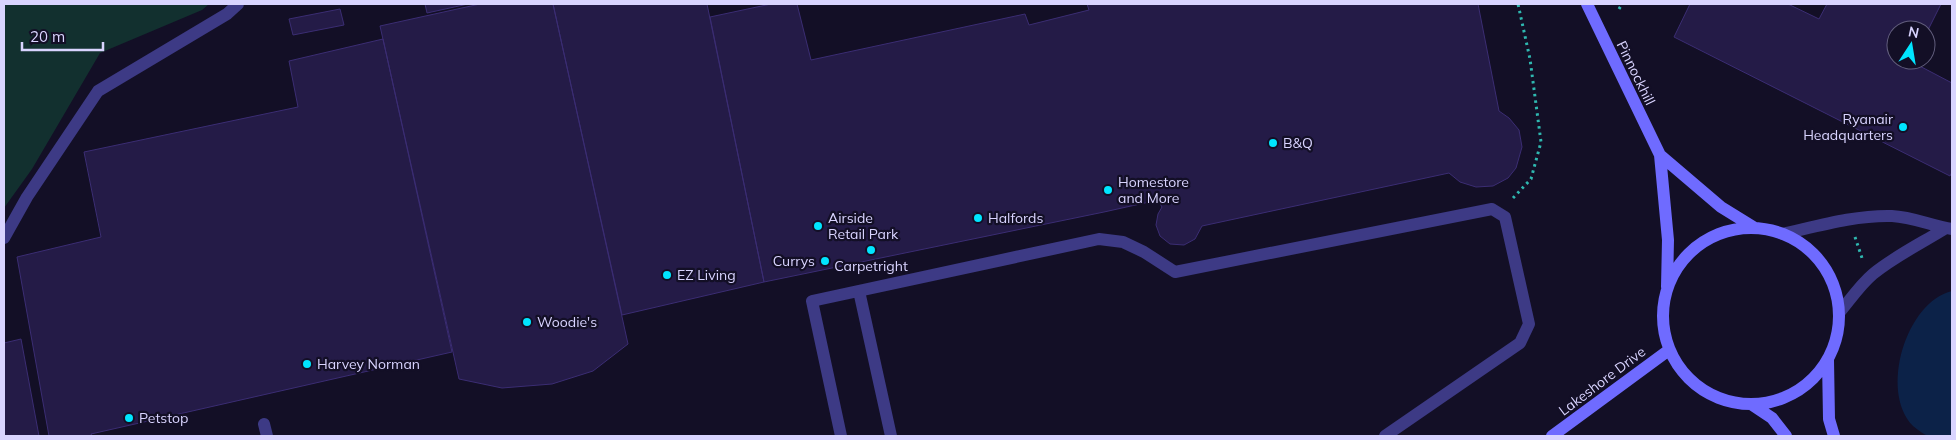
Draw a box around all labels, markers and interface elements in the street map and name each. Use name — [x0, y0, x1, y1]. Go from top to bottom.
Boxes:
scale bar — [22, 20, 104, 52]
north arrow — [1886, 20, 1936, 70]
text: N — [1907, 22, 1921, 42]
text: 20 m — [30, 27, 65, 46]
street label: Pinnockhill — [1613, 38, 1659, 108]
place label: Ryanair Headquarters — [1803, 110, 1894, 144]
marker: Ryanair Headquarters — [1897, 121, 1909, 133]
place label: B&Q — [1283, 134, 1313, 152]
marker: B&Q — [1267, 137, 1279, 149]
place label: Homestore and More — [1118, 173, 1189, 207]
marker: Homestore and More — [1102, 184, 1114, 196]
place label: Airside Retail Park — [828, 209, 899, 243]
place label: Halfords — [988, 209, 1043, 227]
marker: Halfords — [972, 212, 984, 224]
marker: Airside Retail Park — [812, 220, 824, 232]
marker: Carpetright — [865, 244, 877, 256]
place label: Currys — [773, 252, 815, 270]
marker: Currys — [819, 255, 831, 267]
place label: Carpetright — [834, 257, 908, 275]
place label: EZ Living — [677, 266, 736, 284]
marker: EZ Living — [661, 269, 673, 281]
place label: Woodie's — [537, 313, 597, 331]
marker: Woodie's — [521, 316, 533, 328]
street label: Lakeshore Drive — [1555, 343, 1649, 419]
place label: Harvey Norman — [317, 355, 420, 373]
marker: Harvey Norman — [301, 358, 313, 370]
place label: Petstop — [139, 409, 188, 427]
marker: Petstop — [123, 412, 135, 424]

